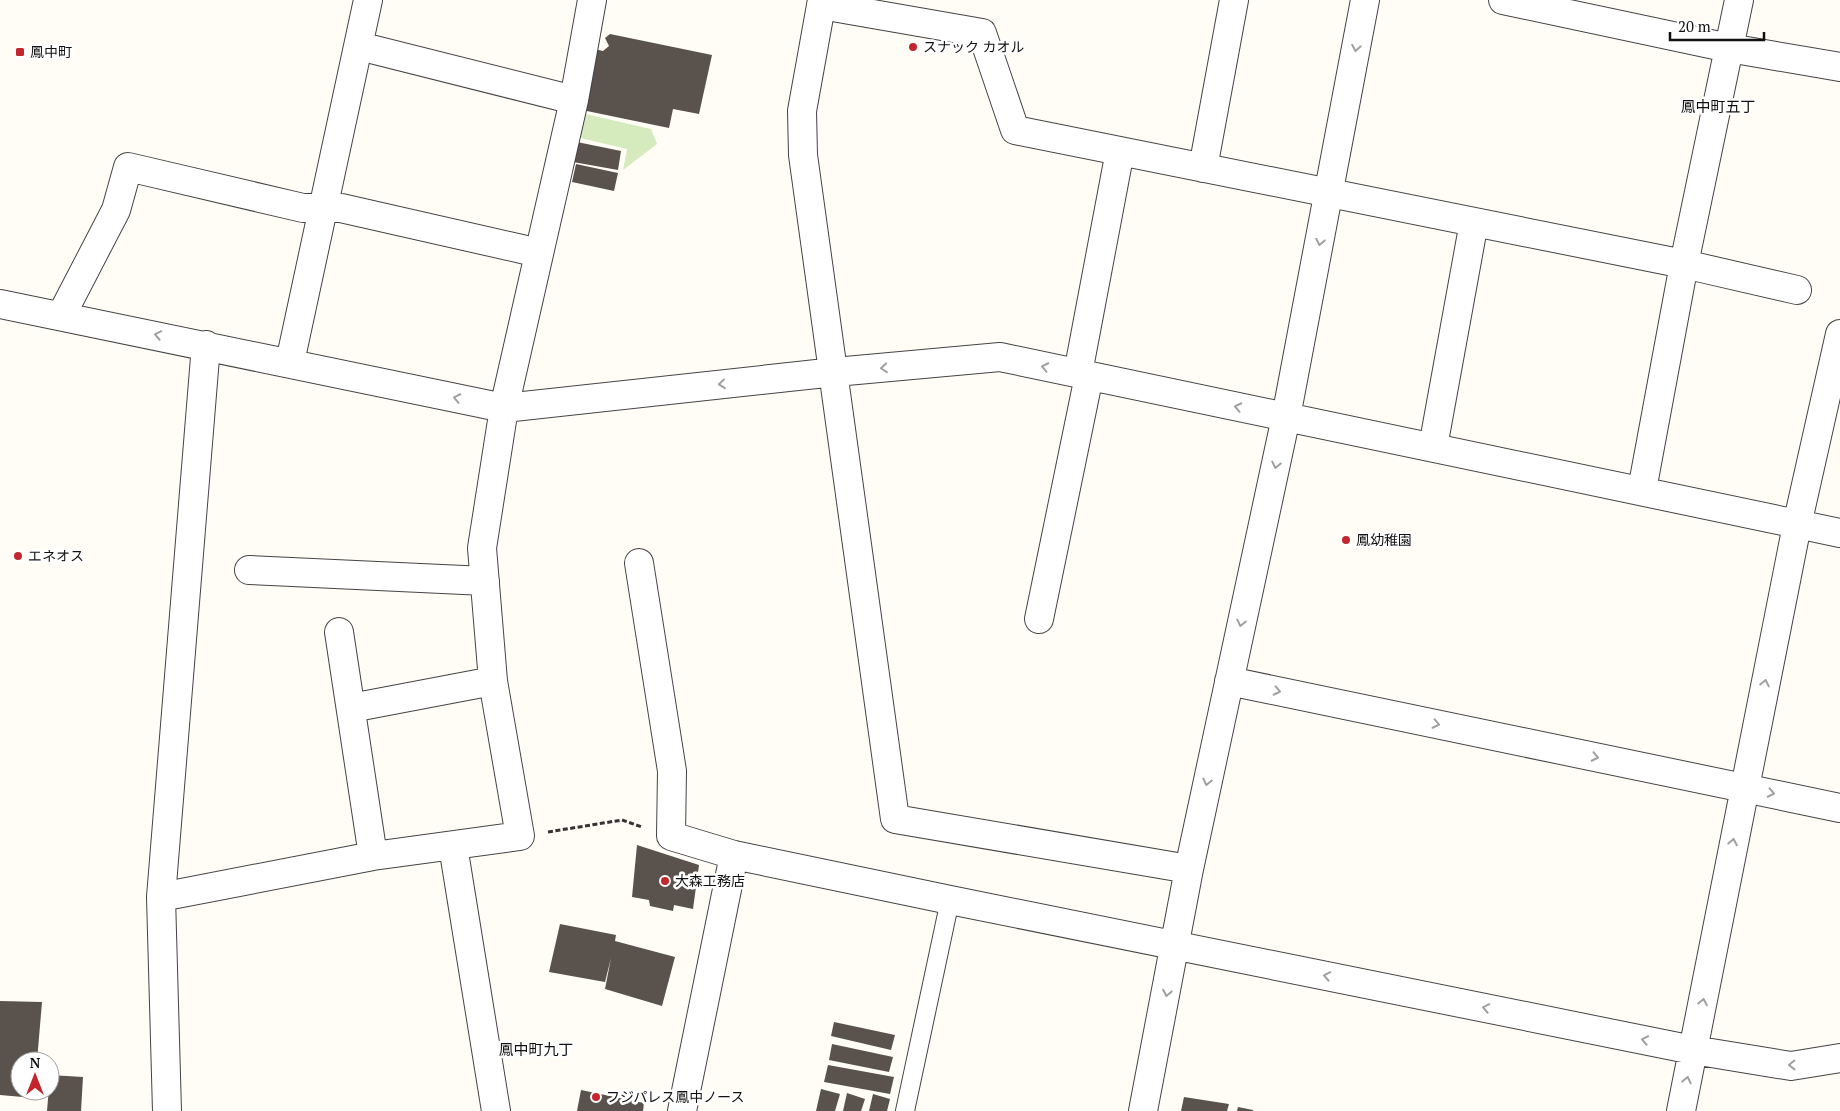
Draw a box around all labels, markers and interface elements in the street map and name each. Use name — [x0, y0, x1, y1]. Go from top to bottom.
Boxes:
scale bar — [1670, 10, 1764, 42]
text: 20 m — [1678, 16, 1711, 36]
place label: スナック カオル — [923, 37, 1024, 56]
marker: スナック カオル — [907, 41, 919, 53]
place label: 鳳中町 — [30, 42, 72, 61]
one-way arrow — [1351, 44, 1362, 52]
marker: 鳳中町 — [14, 46, 26, 58]
district label: 鳳中町五丁 — [1680, 96, 1756, 116]
one-way arrow — [1315, 237, 1326, 246]
one-way arrow — [153, 331, 162, 341]
one-way arrow — [880, 362, 888, 373]
one-way arrow — [1041, 362, 1049, 372]
one-way arrow — [718, 378, 726, 389]
one-way arrow — [452, 393, 461, 403]
one-way arrow — [1234, 402, 1243, 413]
one-way arrow — [1271, 460, 1282, 469]
place label: 鳳幼稚園 — [1356, 530, 1412, 549]
marker: 鳳幼稚園 — [1340, 534, 1352, 546]
place label: エネオス — [28, 546, 84, 565]
marker: エネオス — [12, 550, 24, 562]
one-way arrow — [1236, 619, 1247, 628]
one-way arrow — [1759, 678, 1770, 687]
one-way arrow — [1272, 685, 1281, 695]
one-way arrow — [1431, 718, 1440, 728]
one-way arrow — [1591, 751, 1599, 761]
one-way arrow — [1203, 778, 1213, 787]
one-way arrow — [1767, 787, 1776, 798]
one-way arrow — [1728, 838, 1738, 847]
place label: 大森工務店 — [675, 871, 745, 890]
marker: 大森工務店 — [659, 875, 671, 887]
one-way arrow — [1322, 971, 1331, 981]
one-way arrow — [1162, 989, 1172, 998]
one-way arrow — [1697, 997, 1707, 1006]
one-way arrow — [1482, 1003, 1491, 1014]
one-way arrow — [1641, 1035, 1650, 1046]
district label: 鳳中町九丁 — [498, 1039, 574, 1059]
north arrow — [10, 1051, 60, 1101]
text: N — [30, 1053, 41, 1072]
one-way arrow — [1788, 1059, 1796, 1070]
one-way arrow — [1681, 1076, 1692, 1085]
place label: フジパレス鳳中ノース — [606, 1087, 744, 1106]
marker: フジパレス鳳中ノース — [590, 1091, 602, 1103]

